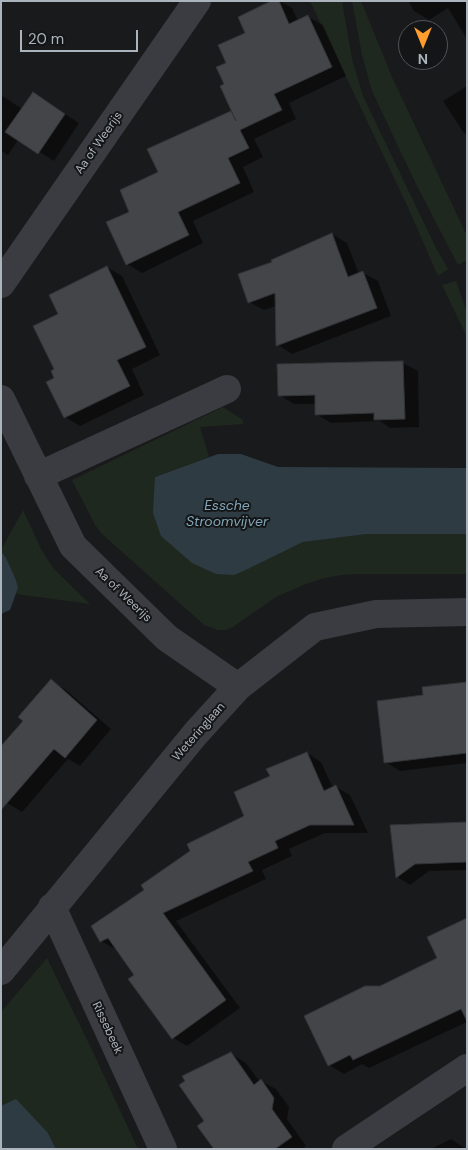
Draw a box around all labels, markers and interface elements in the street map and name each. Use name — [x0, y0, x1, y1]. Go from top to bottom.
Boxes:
scale bar — [22, 20, 140, 52]
north arrow — [398, 20, 448, 70]
text: 20 m — [28, 29, 64, 49]
text: N — [418, 50, 428, 68]
street label: Aa of Weerijs — [72, 109, 126, 177]
water label: Essche Stroomvijver — [186, 498, 268, 530]
street label: Aa of Weerijs — [92, 565, 154, 625]
street label: Weteringlaan — [170, 700, 228, 764]
street label: Rissebeek — [89, 1000, 125, 1056]

